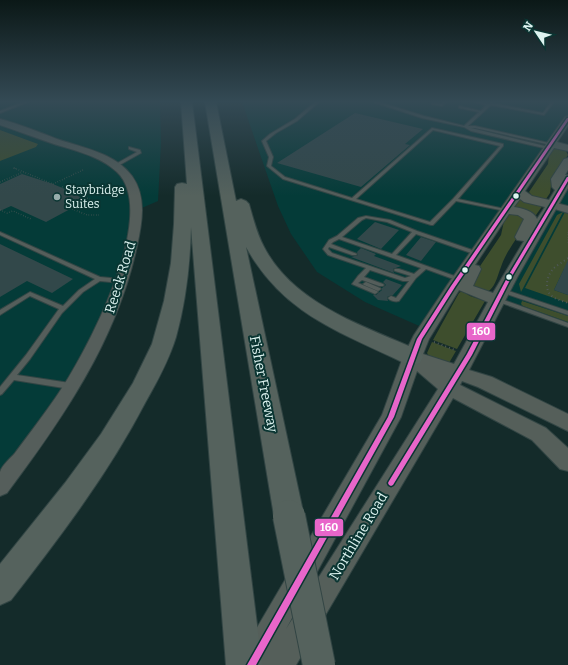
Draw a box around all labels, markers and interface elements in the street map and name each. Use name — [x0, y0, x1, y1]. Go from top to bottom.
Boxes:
north arrow — [516, 12, 556, 52]
text: N — [520, 19, 536, 34]
place label: Staybridge Suites — [65, 183, 125, 211]
unlabelled marker — [511, 191, 521, 201]
marker: Staybridge Suites — [52, 192, 62, 202]
street label: Reeck Road — [101, 239, 140, 315]
unlabelled marker — [460, 265, 470, 275]
unlabelled marker — [504, 272, 514, 282]
line badge: 160 — [466, 322, 496, 341]
text: 160 — [472, 325, 490, 338]
street label: Fisher Freeway — [246, 334, 281, 434]
street label: Northline Road — [326, 489, 391, 583]
line badge: 160 — [314, 518, 344, 537]
text: 160 — [320, 521, 338, 534]

